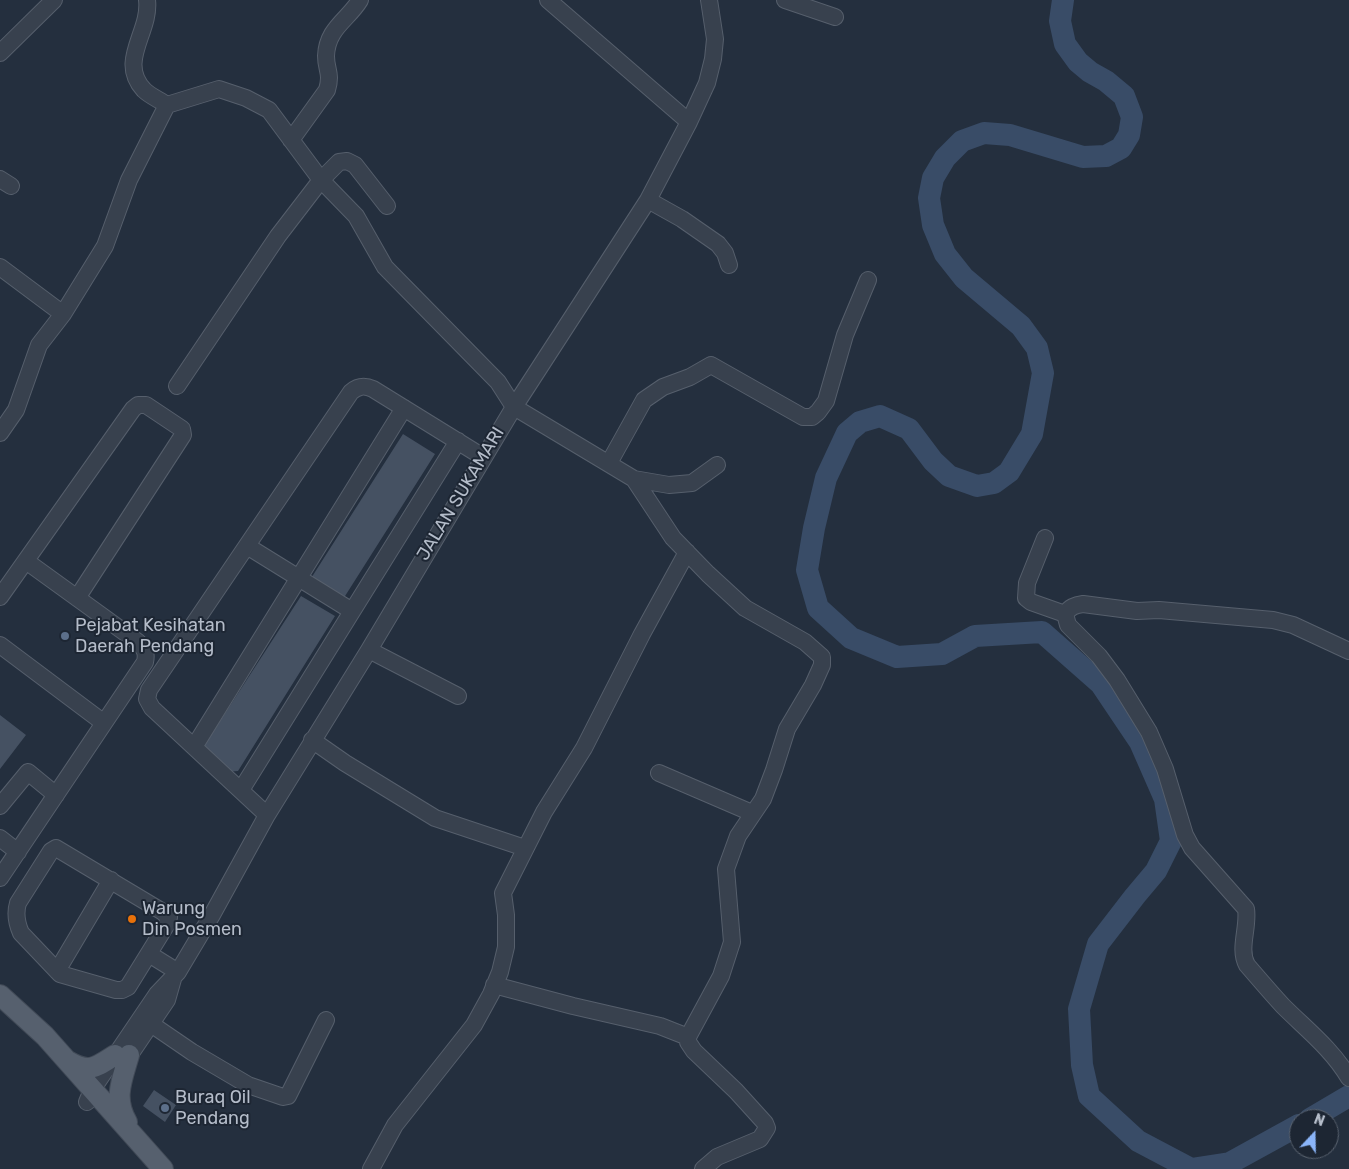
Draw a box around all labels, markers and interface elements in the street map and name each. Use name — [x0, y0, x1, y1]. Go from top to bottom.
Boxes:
street label: JALAN SUKAMARI — [413, 423, 509, 565]
place label: Pejabat Kesihatan Daerah Pendang — [75, 615, 226, 658]
marker: Pejabat Kesihatan Daerah Pendang — [59, 630, 71, 642]
place label: Warung Din Posmen — [142, 898, 242, 941]
marker: Warung Din Posmen — [126, 913, 138, 925]
place label: Buraq Oil Pendang — [175, 1087, 251, 1130]
marker: Buraq Oil Pendang — [159, 1102, 171, 1114]
north arrow — [1289, 1109, 1339, 1159]
text: N — [1311, 1111, 1327, 1130]

